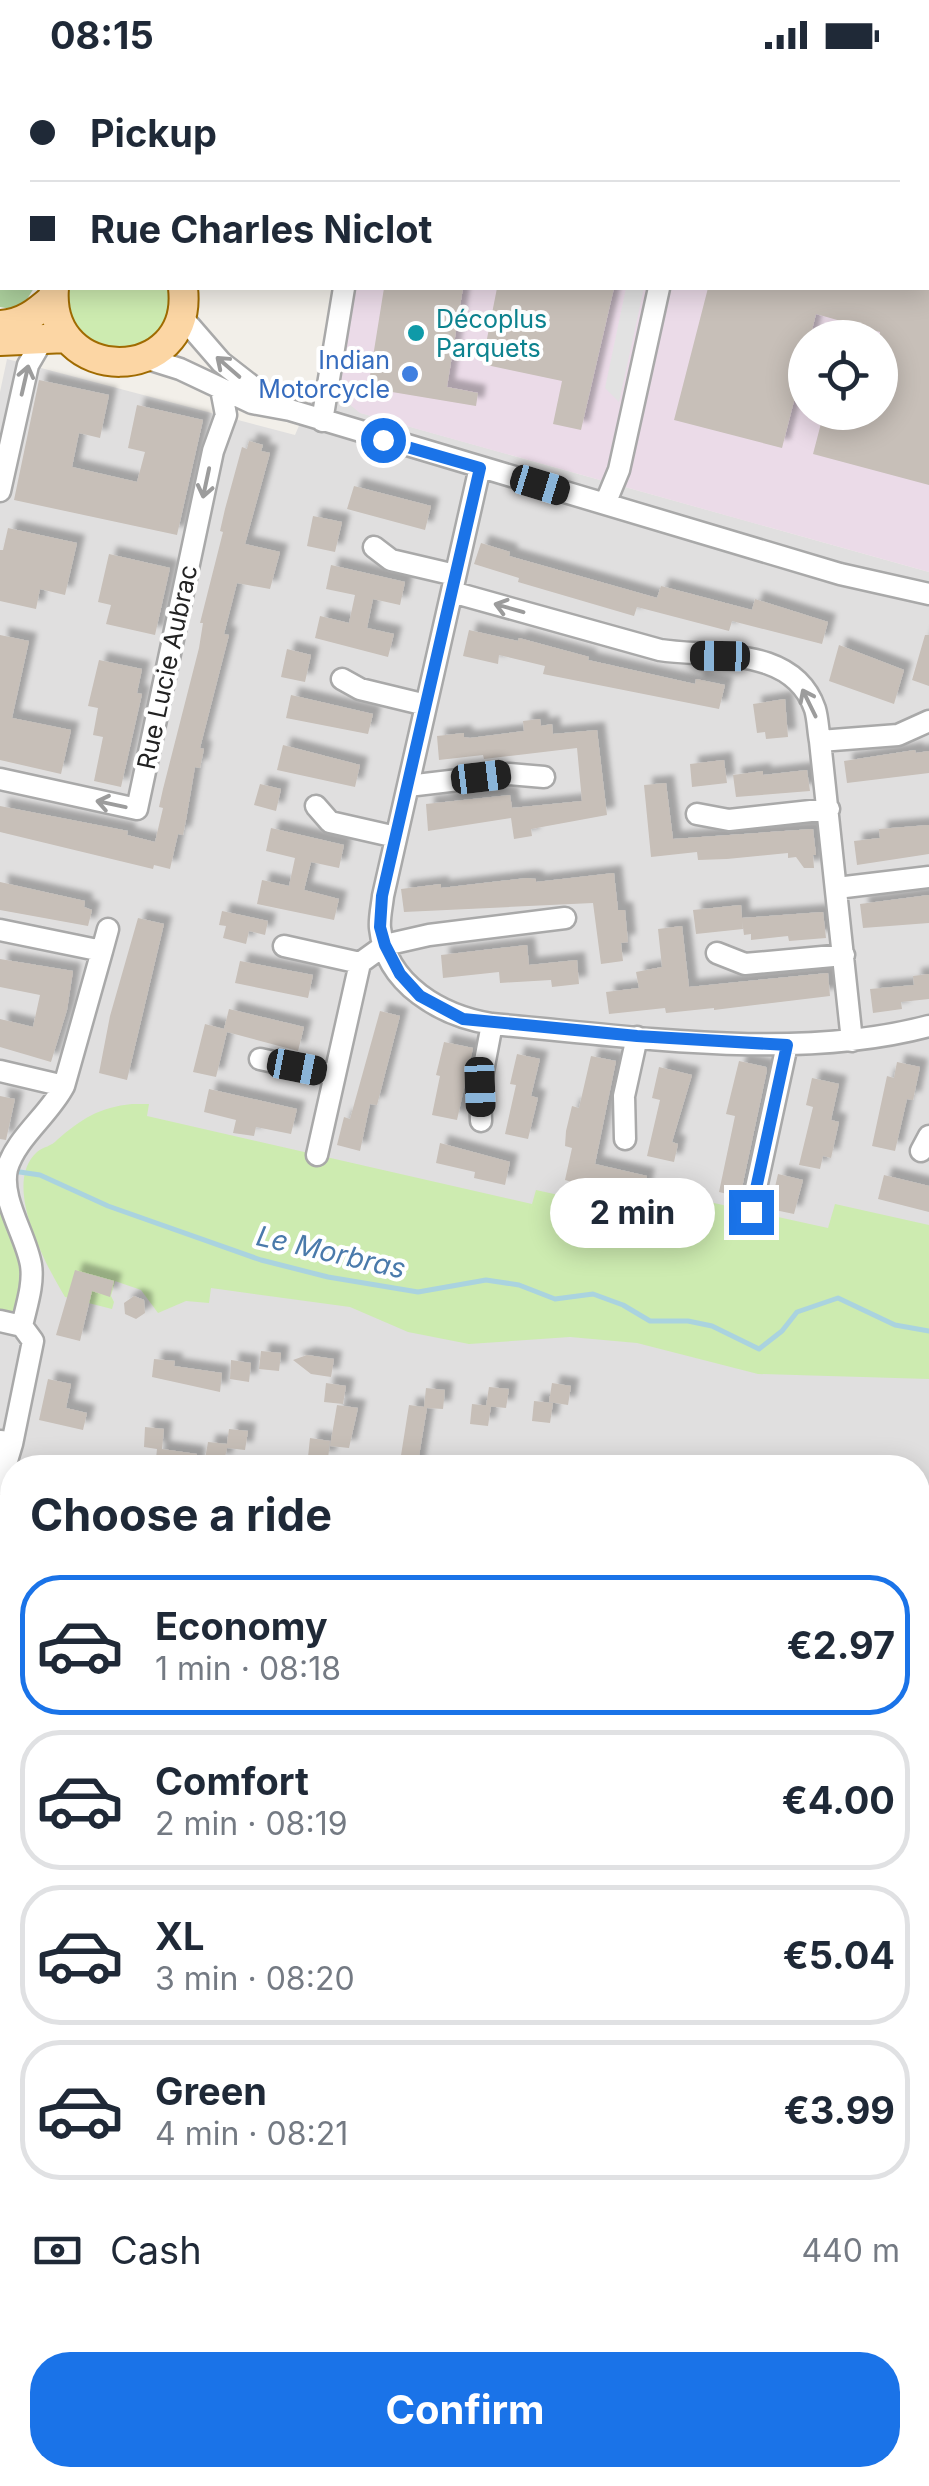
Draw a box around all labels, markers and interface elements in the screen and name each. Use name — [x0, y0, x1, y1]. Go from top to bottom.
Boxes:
text: 08:15 — [50, 12, 154, 58]
text: Pickup — [90, 110, 217, 156]
text: Rue Charles Niclot — [90, 206, 433, 252]
place label: Décoplus Parquets — [436, 304, 547, 363]
map controls — [788, 320, 898, 430]
button: locate — [788, 320, 898, 430]
marker: Décoplus Parquets — [405, 322, 427, 344]
place label: Indian Motorcycle — [258, 345, 390, 404]
one-way arrow — [215, 356, 241, 378]
marker: Indian Motorcycle — [399, 363, 421, 385]
one-way arrow — [17, 365, 35, 397]
route start — [361, 418, 406, 463]
car — [507, 462, 573, 508]
one-way arrow — [195, 466, 214, 498]
street label: Rue Lucie Aubrac — [131, 562, 203, 772]
one-way arrow — [494, 598, 526, 617]
car — [690, 640, 750, 672]
one-way arrow — [798, 688, 817, 718]
car — [449, 758, 513, 796]
one-way arrow — [96, 794, 128, 812]
car — [265, 1047, 329, 1087]
car — [464, 1056, 496, 1118]
callout: 2 min — [551, 1177, 716, 1247]
route end — [729, 1190, 774, 1235]
text: 2 min — [590, 1193, 675, 1232]
water label: Le Morbras — [253, 1218, 409, 1286]
text: Choose a ride — [30, 1487, 332, 1542]
icon: car — [35, 1600, 125, 1690]
text: Economy — [155, 1603, 328, 1649]
text: €2.97 — [787, 1622, 895, 1668]
text: 1 min · 08:18 — [155, 1649, 341, 1688]
icon: car — [35, 1755, 125, 1845]
text: Comfort — [155, 1758, 309, 1804]
text: €4.00 — [782, 1777, 895, 1823]
text: 2 min · 08:19 — [155, 1804, 347, 1843]
icon: car — [35, 1910, 125, 2000]
text: XL — [155, 1913, 205, 1959]
text: €5.04 — [783, 1932, 895, 1978]
text: 3 min · 08:20 — [155, 1959, 355, 1998]
icon: car — [35, 2065, 125, 2155]
text: Green — [155, 2068, 267, 2114]
text: €3.99 — [784, 2087, 895, 2133]
text: 4 min · 08:21 — [155, 2114, 348, 2153]
icon: cash — [30, 2223, 85, 2278]
text: Cash — [110, 2227, 202, 2273]
text: 440 m — [801, 2231, 900, 2270]
button: Confirm — [30, 2352, 900, 2467]

